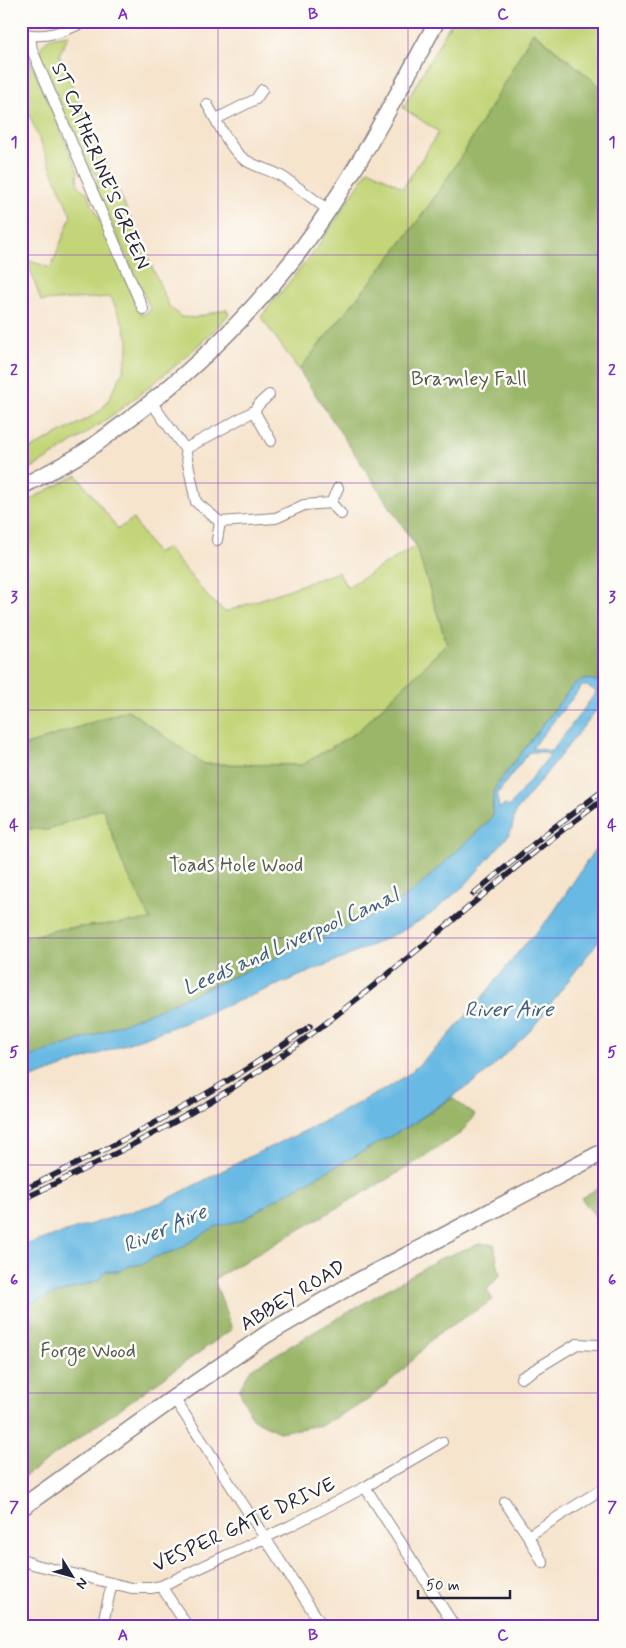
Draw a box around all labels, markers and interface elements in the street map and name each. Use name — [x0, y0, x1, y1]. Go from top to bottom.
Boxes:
text: A — [118, 4, 128, 25]
text: B — [308, 4, 318, 25]
text: C — [497, 4, 509, 25]
street label: ST CATHERINE'S GREEN — [44, 58, 156, 274]
text: 1 — [10, 132, 18, 153]
text: 1 — [608, 132, 616, 153]
text: 2 — [10, 360, 18, 381]
text: 2 — [608, 360, 616, 381]
park label: Bramley Fall — [411, 366, 527, 393]
text: 3 — [10, 587, 18, 608]
text: 3 — [608, 587, 616, 608]
text: 4 — [9, 815, 19, 836]
text: 4 — [607, 815, 617, 836]
park label: Toads Hole Wood — [169, 852, 303, 879]
water label: Leeds and Liverpool Canal — [179, 881, 405, 1002]
water label: River Aire — [465, 996, 555, 1024]
text: 5 — [9, 1042, 19, 1063]
text: 5 — [607, 1042, 617, 1063]
water label: River Aire — [119, 1198, 213, 1260]
street label: ABBEY ROAD — [235, 1254, 351, 1338]
text: 6 — [10, 1270, 18, 1291]
text: 6 — [608, 1270, 616, 1291]
park label: Forge Wood — [40, 1338, 136, 1366]
street label: VESPER GATE DRIVE — [148, 1471, 340, 1579]
text: 7 — [9, 1497, 19, 1518]
text: 7 — [607, 1497, 617, 1518]
north arrow — [48, 1550, 98, 1600]
scale bar — [418, 1568, 511, 1600]
text: N — [72, 1574, 92, 1592]
text: 50 m — [426, 1576, 460, 1596]
text: A — [118, 1625, 128, 1646]
text: B — [308, 1625, 318, 1646]
text: C — [497, 1625, 509, 1646]

